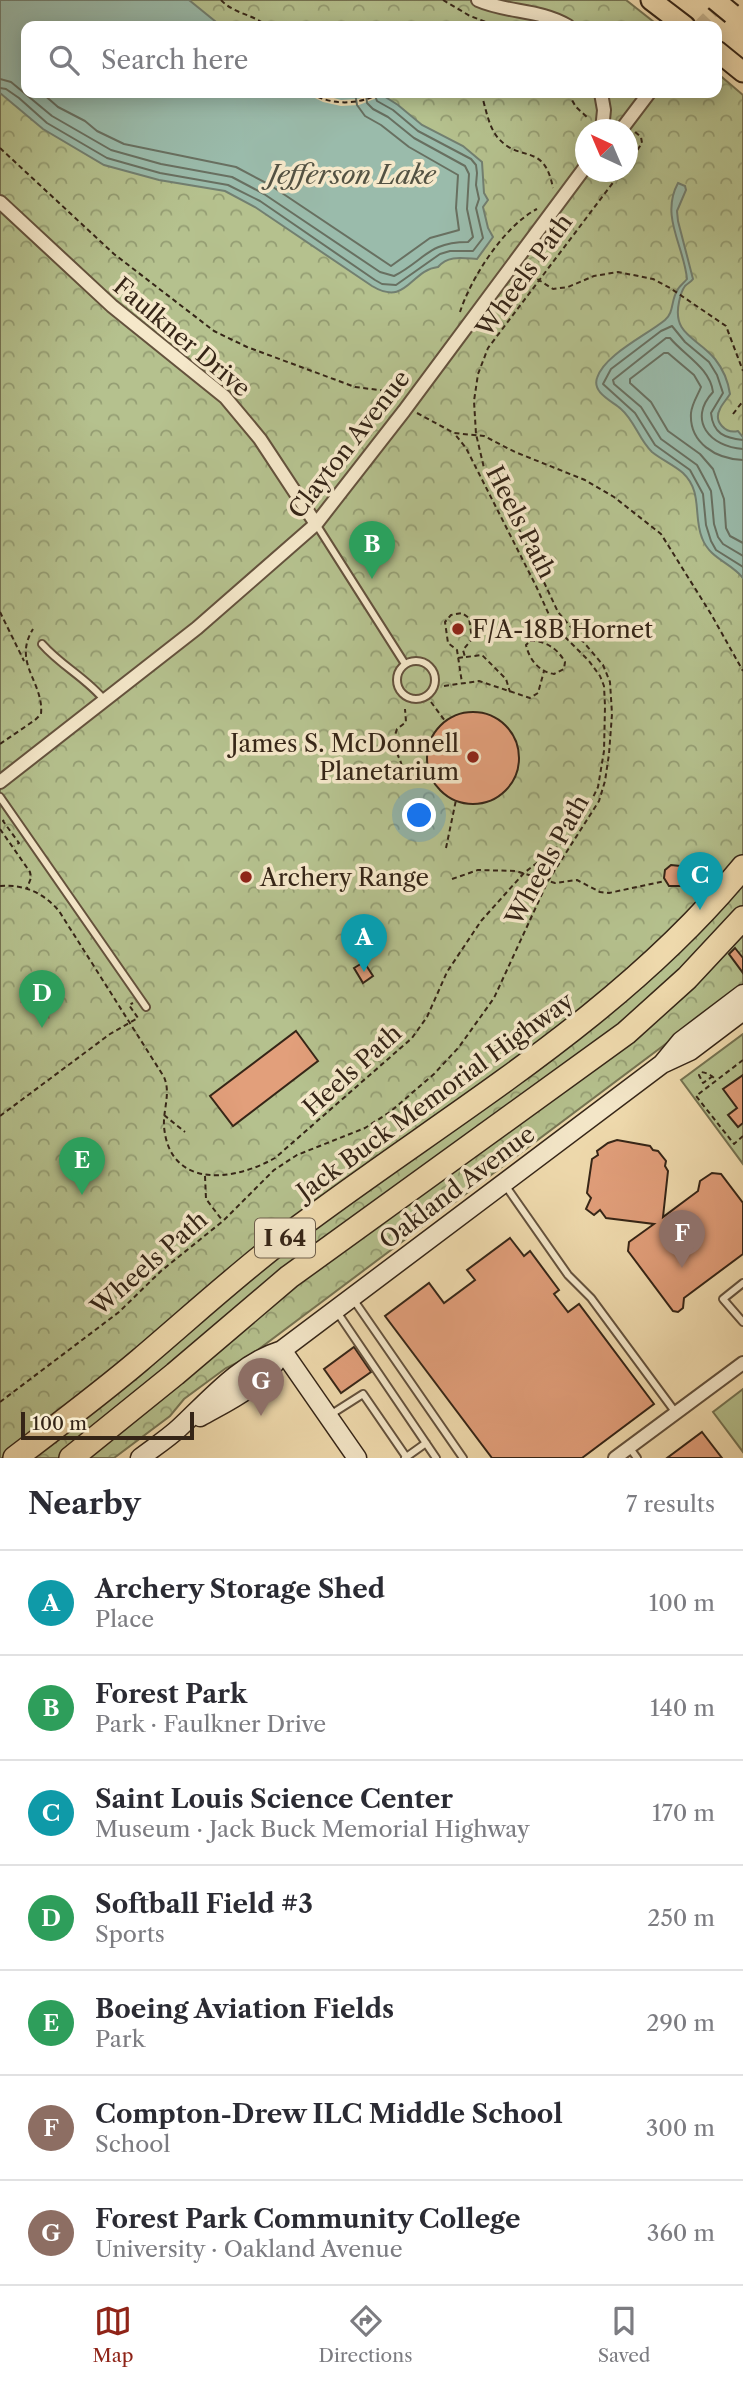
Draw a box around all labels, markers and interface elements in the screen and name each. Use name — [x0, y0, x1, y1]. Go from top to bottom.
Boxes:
search box — [21, 21, 722, 98]
icon: search — [45, 41, 83, 79]
text: Search here — [101, 44, 248, 76]
north arrow — [575, 119, 638, 182]
water label: Jefferson Lake — [261, 159, 437, 191]
street label: Wheels Path — [469, 208, 578, 343]
street label: Faulkner Drive — [108, 271, 256, 403]
street label: Clayton Avenue — [282, 364, 416, 524]
street label: Heels Path — [480, 461, 562, 583]
pin: B — [349, 521, 395, 579]
place label: F/A-18B Hornet — [472, 615, 653, 644]
marker: F/A-18B Hornet — [450, 621, 466, 637]
place label: James S. McDonnell Planetarium — [226, 729, 459, 786]
marker: James S. McDonnell Planetarium — [465, 749, 481, 765]
street label: Wheels Path — [499, 790, 595, 931]
your location — [402, 798, 436, 832]
pin: C — [677, 852, 723, 910]
place label: Archery Range — [259, 863, 429, 892]
marker: Archery Range — [238, 869, 254, 885]
pin: A — [341, 914, 387, 972]
pin: D — [19, 970, 65, 1028]
street label: Jack Buck Memorial Highway — [288, 986, 579, 1208]
street label: Heels Path — [297, 1018, 407, 1122]
street label: Oakland Avenue — [374, 1119, 540, 1255]
pin: E — [59, 1137, 105, 1195]
street label: Wheels Path — [84, 1205, 213, 1322]
pin: F — [659, 1210, 705, 1268]
road number: I 64 — [255, 1218, 315, 1258]
pin: G — [238, 1358, 284, 1416]
scale bar — [21, 1409, 194, 1441]
text: 100 m — [32, 1412, 87, 1435]
text: Nearby — [28, 1485, 141, 1522]
text: 7 results — [626, 1490, 715, 1518]
text: Archery Storage Shed — [95, 1573, 385, 1605]
text: A — [42, 1589, 60, 1617]
text: 100 m — [649, 1589, 715, 1617]
text: Place — [95, 1605, 154, 1633]
text: Forest Park — [95, 1678, 247, 1710]
text: B — [42, 1694, 60, 1722]
text: 140 m — [650, 1694, 715, 1722]
text: Park · Faulkner Drive — [95, 1710, 326, 1738]
text: Saint Louis Science Center — [95, 1783, 453, 1815]
text: C — [42, 1799, 60, 1827]
text: 170 m — [652, 1799, 715, 1827]
text: Museum · Jack Buck Memorial Highway — [95, 1815, 530, 1843]
text: Softball Field #3 — [95, 1888, 313, 1920]
text: D — [41, 1904, 61, 1932]
text: 250 m — [647, 1904, 715, 1932]
text: Sports — [95, 1920, 165, 1948]
text: Boeing Aviation Fields — [95, 1993, 394, 2025]
text: E — [43, 2009, 59, 2037]
text: 290 m — [646, 2009, 715, 2037]
text: Park — [95, 2025, 145, 2053]
text: Compton-Drew ILC Middle School — [95, 2098, 563, 2130]
text: F — [43, 2114, 59, 2142]
text: 300 m — [646, 2114, 715, 2142]
text: School — [95, 2130, 170, 2158]
text: Forest Park Community College — [95, 2203, 521, 2235]
text: G — [41, 2219, 61, 2247]
text: 360 m — [647, 2219, 715, 2247]
text: University · Oakland Avenue — [95, 2235, 403, 2263]
tab: Map — [93, 2302, 133, 2367]
tab: Directions — [319, 2302, 412, 2367]
tab: Saved — [598, 2302, 650, 2367]

